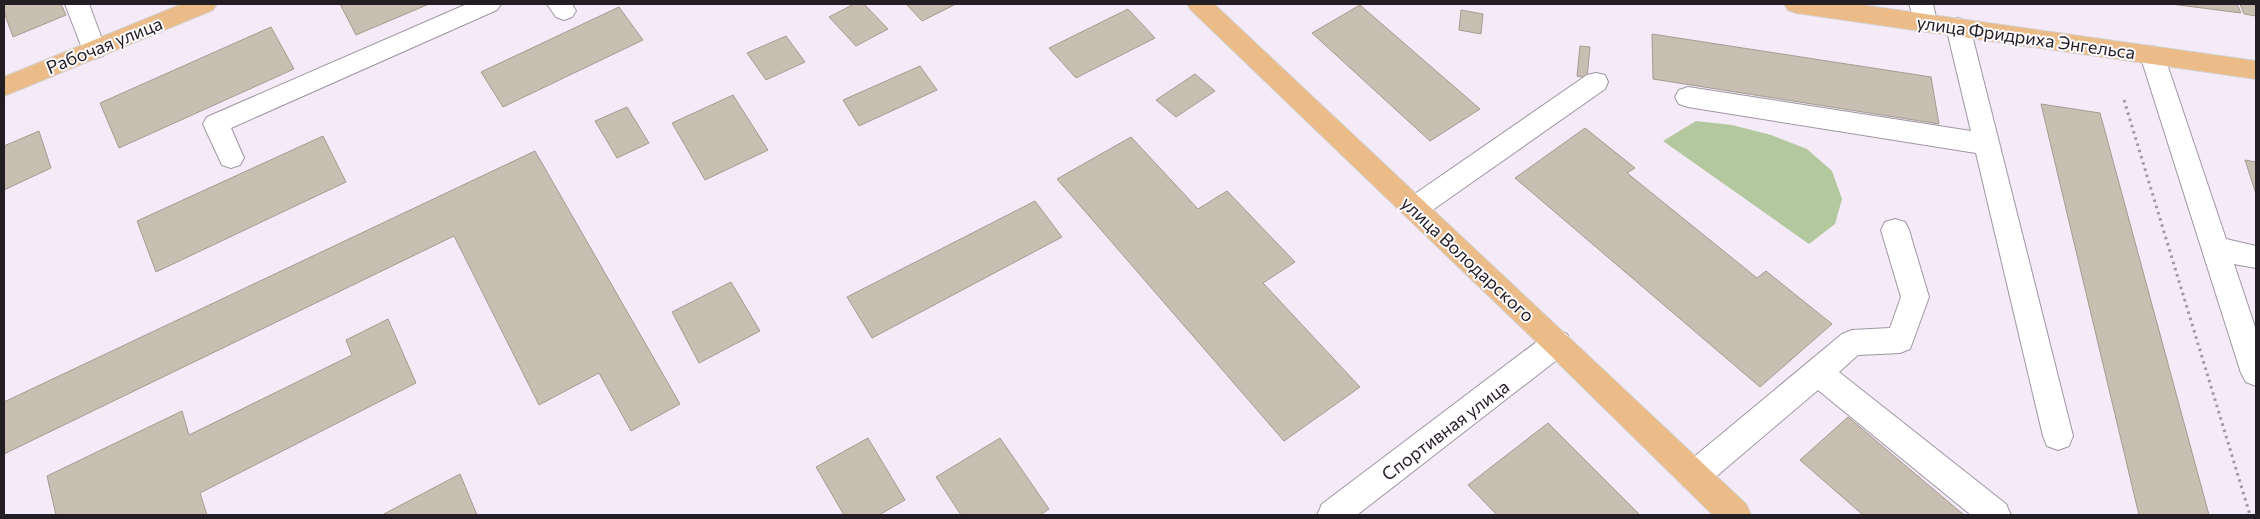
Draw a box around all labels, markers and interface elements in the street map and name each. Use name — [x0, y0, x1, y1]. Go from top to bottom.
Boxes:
street label: улица Фридриха Энгельса — [1915, 11, 2137, 63]
street label: Рабочая улица — [43, 12, 165, 78]
street label: улица Володарского — [1397, 192, 1539, 326]
street label: Спортивная улица — [1377, 375, 1513, 485]

